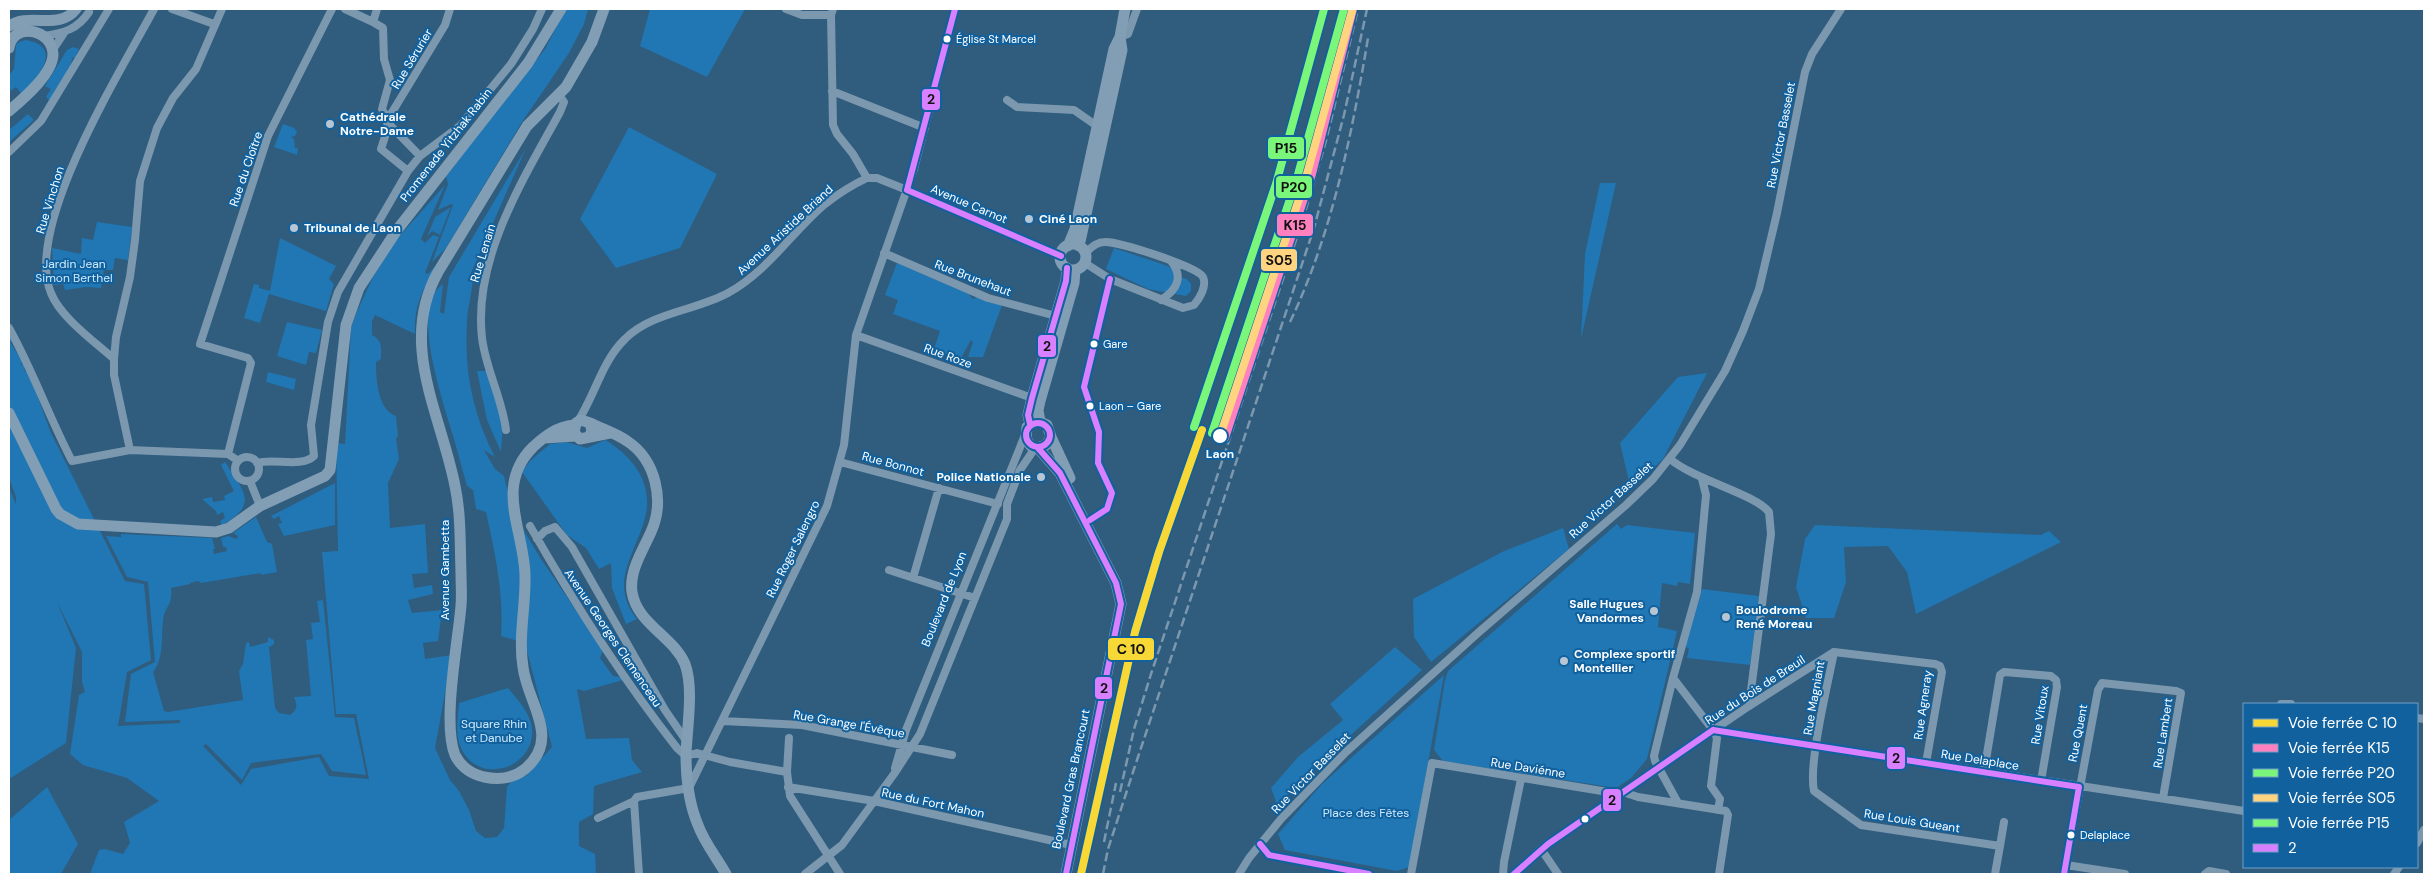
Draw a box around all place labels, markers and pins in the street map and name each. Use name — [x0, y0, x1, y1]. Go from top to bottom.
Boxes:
place label: Église St Marcel — [956, 32, 1036, 46]
marker: Église St Marcel — [942, 34, 952, 44]
place label: Cathédrale Notre-Dame — [340, 109, 414, 139]
marker: Cathédrale Notre-Dame — [324, 118, 336, 130]
place label: Ciné Laon — [1039, 211, 1097, 227]
marker: Ciné Laon — [1023, 213, 1035, 225]
place label: Tribunal de Laon — [304, 220, 401, 236]
marker: Tribunal de Laon — [288, 222, 300, 234]
place label: Gare — [1103, 337, 1127, 351]
marker: Gare — [1089, 339, 1099, 349]
place label: Laon – Gare — [1099, 399, 1161, 413]
marker: Laon – Gare — [1085, 401, 1095, 411]
marker: Laon — [1211, 427, 1229, 445]
place label: Laon — [1206, 446, 1234, 462]
place label: Police Nationale — [936, 469, 1031, 485]
marker: Police Nationale — [1035, 471, 1047, 483]
place label: Salle Hugues Vandormes — [1569, 596, 1644, 626]
place label: Boulodrome René Moreau — [1736, 602, 1812, 632]
marker: Salle Hugues Vandormes — [1648, 605, 1660, 617]
marker: Boulodrome René Moreau — [1720, 611, 1732, 623]
place label: Complexe sportif Montellier — [1574, 646, 1675, 676]
marker: Complexe sportif Montellier — [1558, 655, 1570, 667]
unlabelled marker — [1580, 814, 1590, 824]
place label: Delaplace — [2080, 828, 2130, 842]
marker: Delaplace — [2066, 830, 2076, 840]

